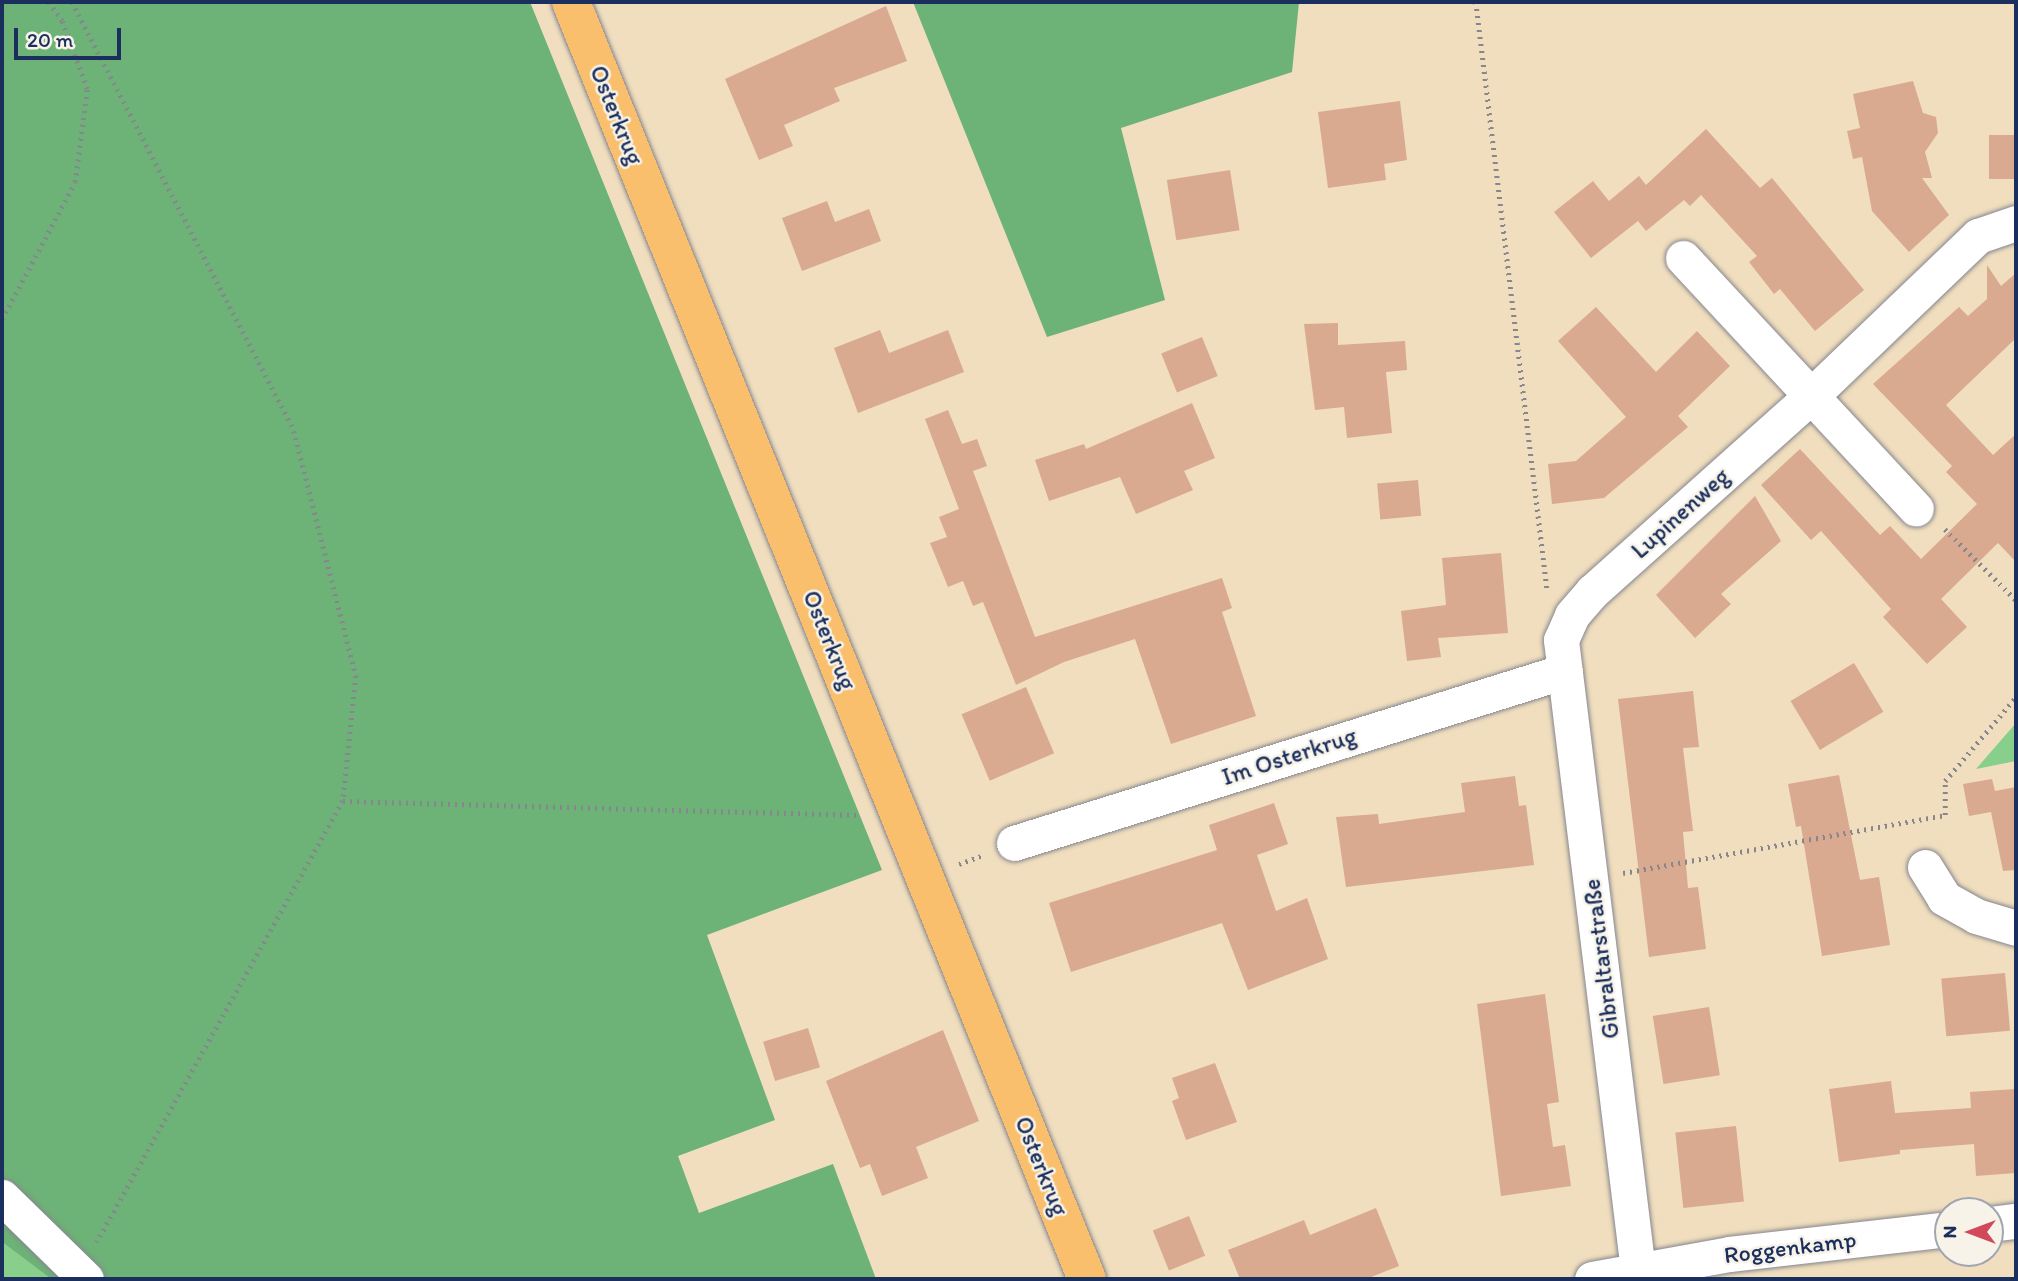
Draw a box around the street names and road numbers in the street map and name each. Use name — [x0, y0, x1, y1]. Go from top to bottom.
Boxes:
street label: Osterkrug — [584, 61, 650, 169]
street label: Lupinenweg — [1625, 461, 1735, 565]
street label: Osterkrug — [797, 586, 863, 694]
street label: Im Osterkrug — [1218, 721, 1360, 791]
street label: Gibraltarstraße — [1577, 877, 1625, 1041]
street label: Osterkrug — [1009, 1112, 1075, 1220]
street label: Roggenkamp — [1722, 1225, 1858, 1269]

